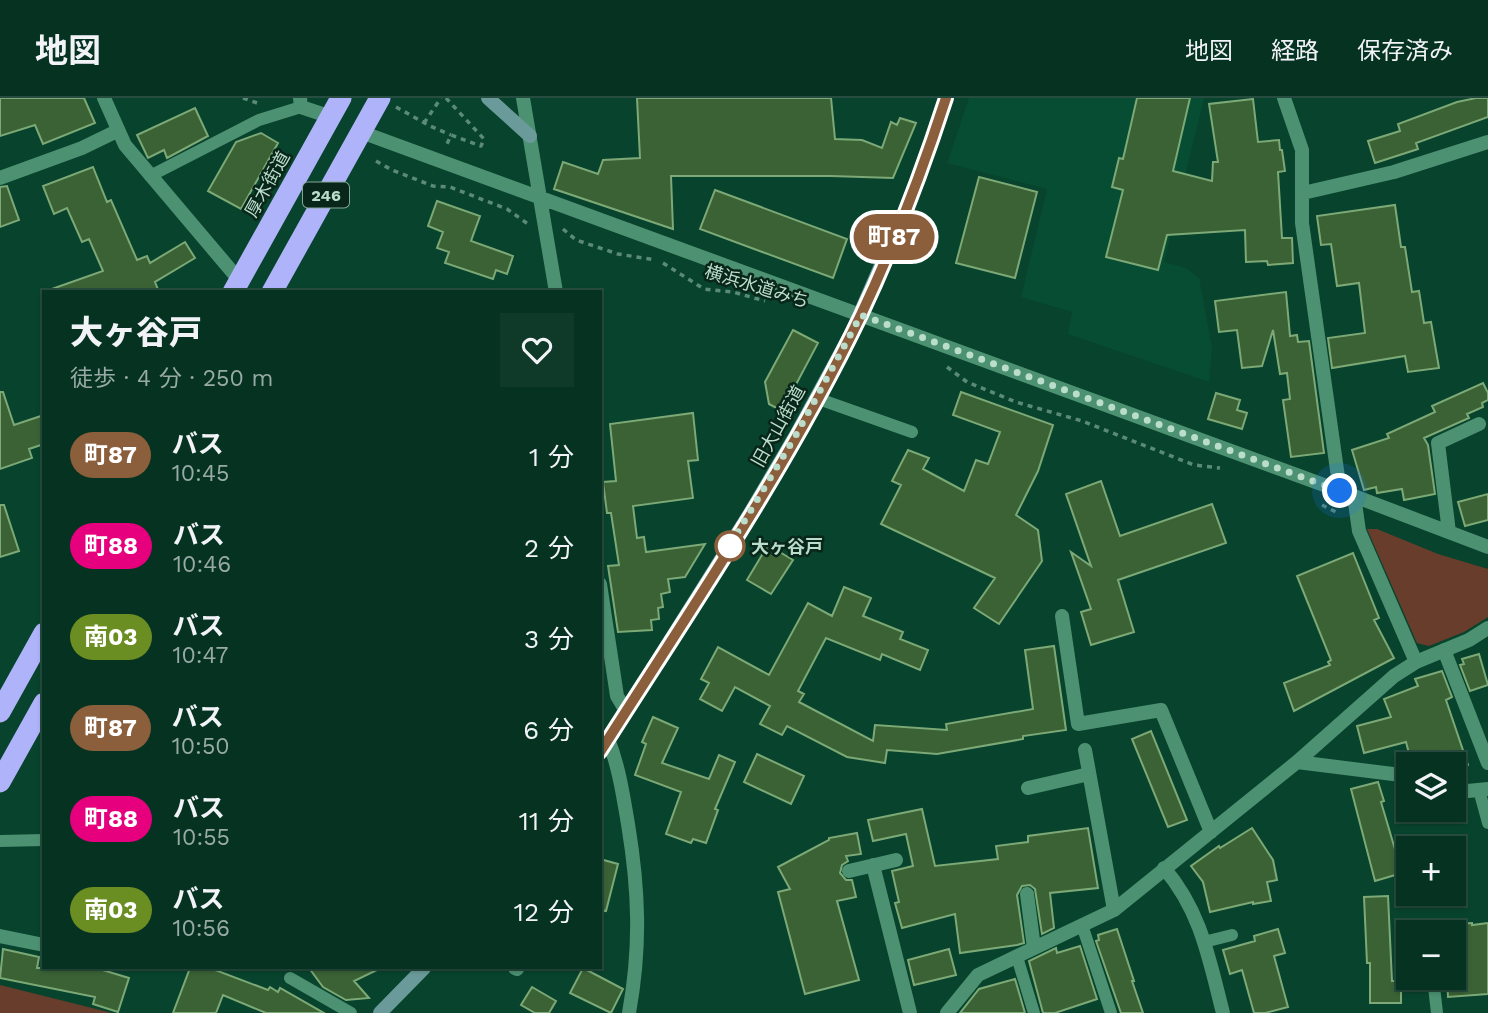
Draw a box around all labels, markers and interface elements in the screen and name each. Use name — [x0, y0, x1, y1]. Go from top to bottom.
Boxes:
text: 地図 — [35, 31, 101, 70]
text: 地図 — [1185, 37, 1233, 65]
text: 経路 — [1271, 37, 1319, 65]
text: 保存済み — [1357, 37, 1453, 65]
street label: 厚木街道 — [240, 147, 294, 221]
road number: 246 — [303, 183, 349, 208]
line badge: 町87 — [854, 214, 934, 260]
text: 町87 — [868, 223, 920, 251]
street label: 横浜水道みち — [702, 260, 812, 312]
text: 大ヶ谷戸 — [70, 313, 202, 352]
button: heart — [500, 313, 574, 387]
text: 徒歩 · 4 分 · 250 m — [70, 365, 274, 392]
street label: 旧大山街道 — [747, 382, 809, 470]
text: バス — [172, 429, 224, 459]
text: 町87 — [84, 441, 137, 469]
text: 1 分 — [529, 442, 574, 472]
text: 10:45 — [172, 460, 229, 487]
your location — [1322, 473, 1357, 508]
text: バス — [173, 520, 225, 550]
marker: 大ヶ谷戸 — [715, 531, 745, 561]
text: 町88 — [84, 532, 138, 560]
text: 2 分 — [524, 533, 574, 563]
place label: 大ヶ谷戸 — [751, 536, 823, 557]
text: 10:46 — [173, 551, 231, 578]
text: バス — [173, 611, 225, 641]
text: 南03 — [84, 623, 138, 651]
text: 3 分 — [524, 624, 574, 654]
text: 10:47 — [173, 642, 228, 669]
text: バス — [172, 702, 224, 732]
text: 町87 — [84, 714, 137, 742]
text: 6 分 — [523, 715, 574, 745]
text: 10:50 — [172, 733, 230, 760]
map controls — [1396, 752, 1466, 990]
button: layers — [1396, 752, 1466, 822]
text: バス — [173, 793, 225, 823]
text: 町88 — [84, 805, 138, 833]
text: 11 分 — [519, 806, 574, 836]
text: 10:55 — [173, 824, 230, 851]
button: + — [1396, 836, 1466, 906]
text: バス — [173, 884, 225, 914]
text: 南03 — [84, 896, 138, 924]
text: 12 分 — [514, 897, 574, 927]
text: 10:56 — [173, 915, 230, 942]
button: − — [1396, 920, 1466, 990]

